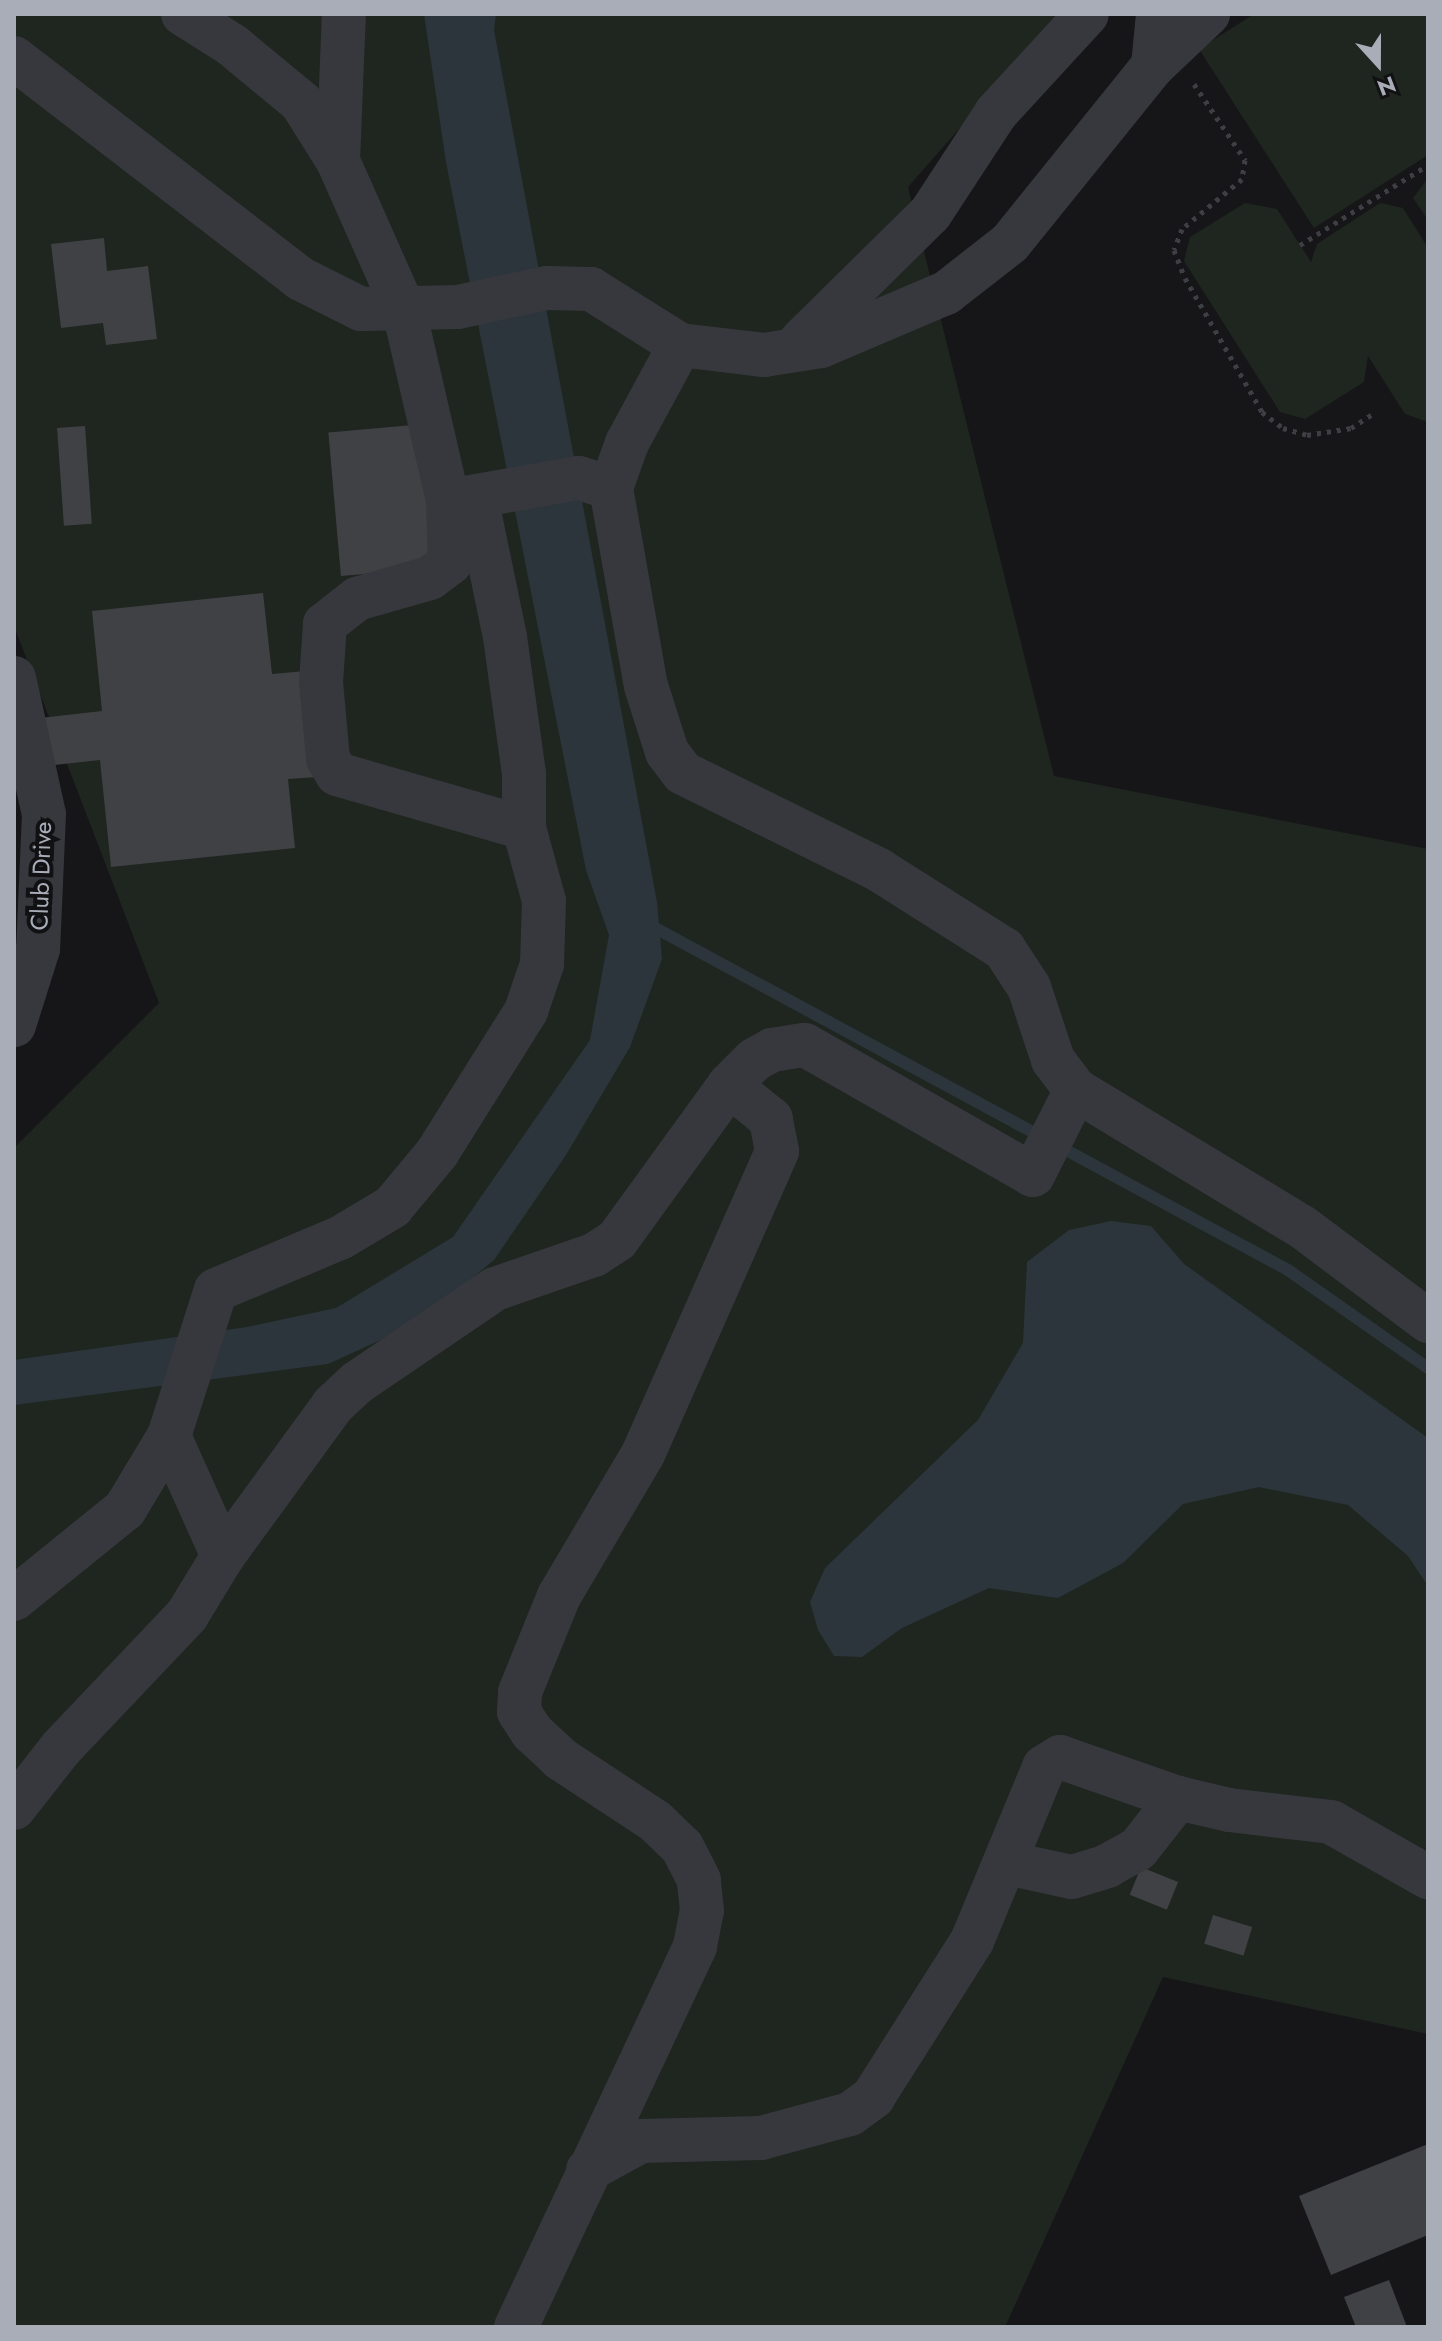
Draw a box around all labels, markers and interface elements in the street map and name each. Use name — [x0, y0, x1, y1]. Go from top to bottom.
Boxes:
north arrow — [1338, 24, 1418, 104]
text: N — [1373, 68, 1400, 104]
street label: Club Drive — [25, 821, 57, 931]

